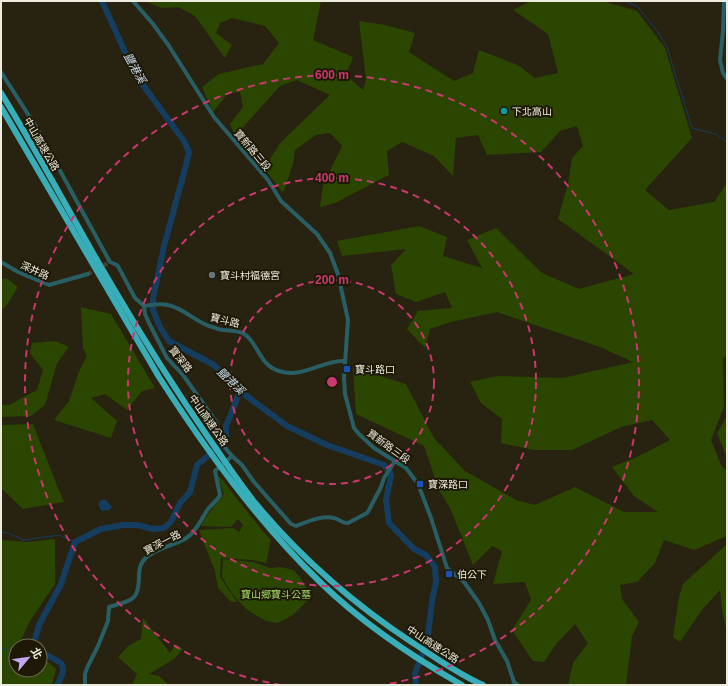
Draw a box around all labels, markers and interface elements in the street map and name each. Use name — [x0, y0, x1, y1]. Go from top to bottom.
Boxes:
water label: 鹽港溪 — [122, 51, 149, 87]
text: 600 m — [315, 68, 349, 82]
marker: 下北高山 — [499, 106, 509, 116]
place label: 下北高山 — [512, 106, 552, 117]
street label: 中山高速公路 — [22, 116, 61, 173]
street label: 寶新路三段 — [232, 128, 273, 173]
text: 400 m — [315, 171, 349, 185]
street label: 深井路 — [19, 260, 51, 281]
marker: 寶斗村福德宮 — [207, 270, 217, 280]
place label: 寶斗村福德宮 — [220, 270, 280, 281]
text: 200 m — [315, 273, 349, 287]
street label: 寶斗路 — [209, 312, 241, 329]
street label: 寶深路 — [167, 344, 194, 375]
marker: 寶斗路口 — [342, 364, 352, 374]
place label: 寶斗路口 — [355, 364, 395, 375]
water label: 鹽港溪 — [215, 365, 248, 398]
centre of rings — [325, 375, 339, 389]
street label: 中山高速公路 — [187, 393, 230, 448]
street label: 寶新路三段 — [365, 427, 412, 466]
marker: 寶深路口 — [415, 479, 425, 489]
place label: 寶深路口 — [428, 479, 468, 490]
street label: 寶深一路 — [142, 528, 183, 556]
marker: 伯公下 — [444, 569, 454, 579]
place label: 伯公下 — [457, 569, 487, 580]
park label: 寶山鄉寶斗公墓 — [241, 589, 311, 600]
street label: 中山高速公路 — [405, 623, 461, 665]
north arrow — [8, 638, 48, 678]
text: 北 — [29, 645, 45, 661]

